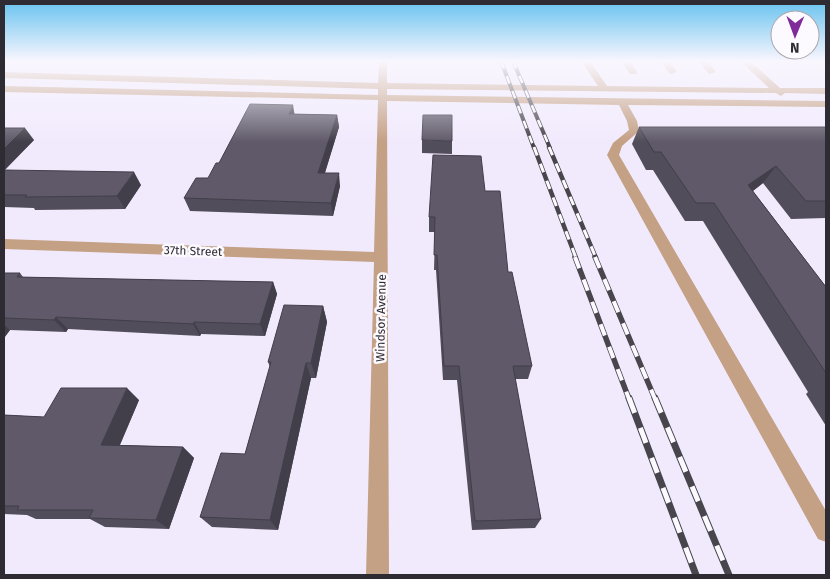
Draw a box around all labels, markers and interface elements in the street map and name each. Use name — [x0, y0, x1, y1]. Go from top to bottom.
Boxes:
north arrow — [770, 10, 820, 60]
text: N — [790, 39, 800, 56]
street label: 37th Street — [164, 243, 223, 259]
street label: Windsor Avenue — [373, 274, 389, 362]

